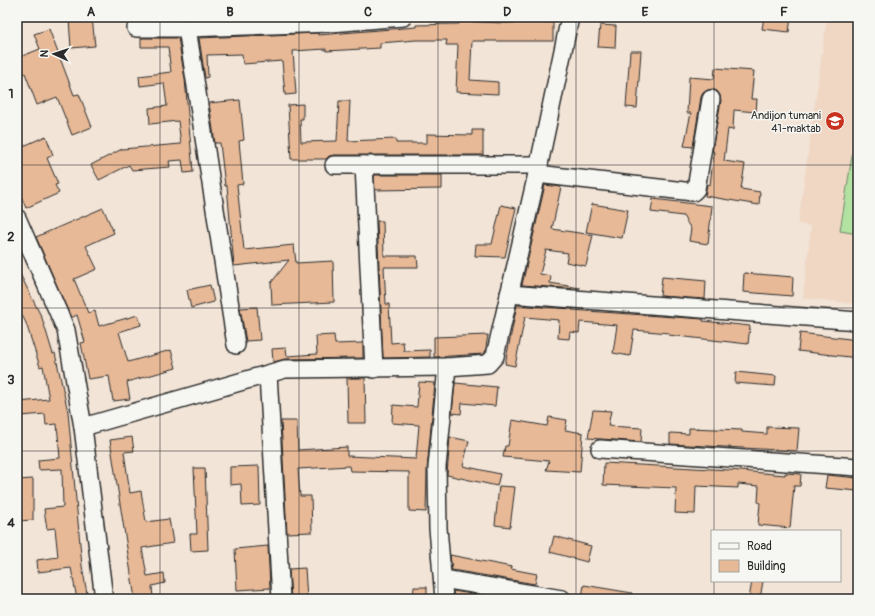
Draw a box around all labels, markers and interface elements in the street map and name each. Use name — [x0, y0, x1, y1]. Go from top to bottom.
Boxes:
text: A — [87, 4, 96, 20]
text: B — [226, 4, 234, 20]
text: C — [364, 4, 372, 20]
text: D — [503, 4, 511, 20]
text: E — [642, 4, 649, 20]
text: F — [780, 4, 788, 20]
north arrow — [34, 34, 74, 74]
text: N — [38, 49, 51, 58]
text: 1 — [8, 86, 14, 102]
place label: Andijon tumani 41-maktab — [751, 109, 821, 135]
school or university icon: Andijon tumani 41-maktab — [824, 110, 846, 132]
text: 2 — [7, 229, 15, 245]
text: 3 — [7, 372, 15, 388]
text: 4 — [7, 515, 15, 531]
legend — [711, 530, 841, 582]
text: Road — [747, 539, 772, 554]
text: Building — [747, 559, 786, 574]

